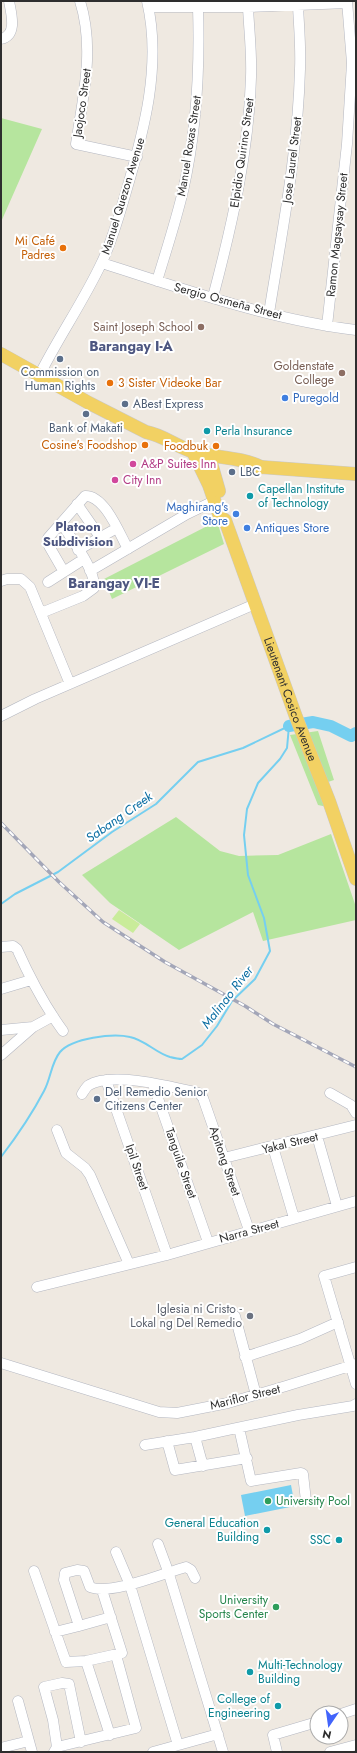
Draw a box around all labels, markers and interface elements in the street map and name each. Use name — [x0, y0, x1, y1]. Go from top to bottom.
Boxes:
street label: Jaojoco Street — [68, 67, 96, 141]
street label: Manuel Roxas Street — [172, 94, 206, 198]
street label: Elpidio Quirino Street — [225, 97, 259, 209]
street label: Jose Laurel Street — [278, 116, 306, 206]
street label: Manuel Quezon Avenue — [97, 135, 149, 257]
street label: Ramon Magsaysay Street — [322, 172, 352, 298]
place label: Mi Café Padres — [15, 232, 55, 264]
marker: Mi Café Padres — [58, 243, 68, 253]
street label: Sergio Osmeña Street — [172, 278, 284, 324]
place label: Saint Joseph School — [93, 318, 193, 336]
marker: Saint Joseph School — [196, 322, 206, 332]
district label: Barangay I-A — [89, 336, 173, 356]
marker: Commission on Human Rights — [55, 354, 65, 364]
place label: Goldenstate College — [274, 357, 334, 389]
place label: Commission on Human Rights — [21, 363, 99, 395]
marker: Goldenstate College — [337, 368, 347, 378]
place label: 3 Sister Videoke Bar — [118, 374, 222, 392]
marker: 3 Sister Videoke Bar — [105, 378, 115, 388]
place label: Puregold — [293, 389, 339, 407]
marker: Puregold — [280, 393, 290, 403]
place label: ABest Express — [133, 395, 204, 413]
marker: ABest Express — [120, 399, 130, 409]
marker: Bank of Makati — [81, 409, 91, 419]
place label: Bank of Makati — [49, 419, 123, 437]
place label: Perla Insurance — [215, 422, 292, 440]
marker: Perla Insurance — [202, 426, 212, 436]
place label: Cosine's Foodshop — [41, 436, 137, 454]
place label: Foodbuk — [164, 437, 209, 455]
marker: Cosine's Foodshop — [140, 440, 150, 450]
marker: Foodbuk — [211, 441, 221, 451]
place label: A&P Suites Inn — [141, 455, 216, 473]
marker: A&P Suites Inn — [128, 459, 138, 469]
place label: LBC — [240, 463, 260, 481]
marker: LBC — [227, 467, 237, 477]
place label: City Inn — [123, 471, 162, 489]
marker: City Inn — [110, 475, 120, 485]
place label: Capellan Institute of Technology — [258, 480, 345, 512]
marker: Capellan Institute of Technology — [245, 491, 255, 501]
place label: Maghirang's Store — [167, 498, 228, 530]
marker: Maghirang's Store — [231, 509, 241, 519]
district label: Platoon Subdivision — [43, 517, 113, 551]
place label: Antiques Store — [255, 519, 329, 537]
marker: Antiques Store — [242, 523, 252, 533]
district label: Barangay VI-E — [68, 573, 160, 593]
street label: Lieutenant Cosico Avenue — [259, 635, 321, 764]
water label: Sabang Creek — [82, 787, 157, 847]
water label: Malinao River — [197, 961, 258, 1032]
place label: Del Remedio Senior Citizens Center — [105, 1083, 208, 1115]
marker: Del Remedio Senior Citizens Center — [92, 1094, 102, 1104]
street label: Apitong Street — [205, 1124, 245, 1198]
street label: Tanguile Street — [160, 1125, 202, 1201]
street label: Yakal Street — [260, 1127, 320, 1159]
street label: Ipil Street — [121, 1141, 153, 1193]
street label: Narra Street — [217, 1214, 281, 1248]
place label: Iglesia ni Cristo - Lokal ng Del Remedio — [130, 1300, 242, 1332]
marker: Iglesia ni Cristo - Lokal ng Del Remedio — [245, 1311, 255, 1321]
street label: Mariflor Street — [208, 1380, 282, 1414]
place label: University Pool — [276, 1492, 350, 1510]
marker: University Pool — [263, 1496, 273, 1506]
place label: General Education Building — [165, 1514, 259, 1546]
marker: General Education Building — [262, 1525, 272, 1535]
place label: SSC — [310, 1531, 331, 1549]
marker: SSC — [334, 1535, 344, 1545]
place label: University Sports Center — [199, 1591, 269, 1623]
marker: University Sports Center — [271, 1602, 281, 1612]
place label: Multi-Technology Building — [258, 1656, 343, 1688]
marker: Multi-Technology Building — [245, 1667, 255, 1677]
place label: College of Engineering — [208, 1690, 271, 1722]
marker: College of Engineering — [273, 1701, 283, 1711]
north arrow — [309, 1705, 349, 1745]
text: N — [321, 1726, 333, 1744]

